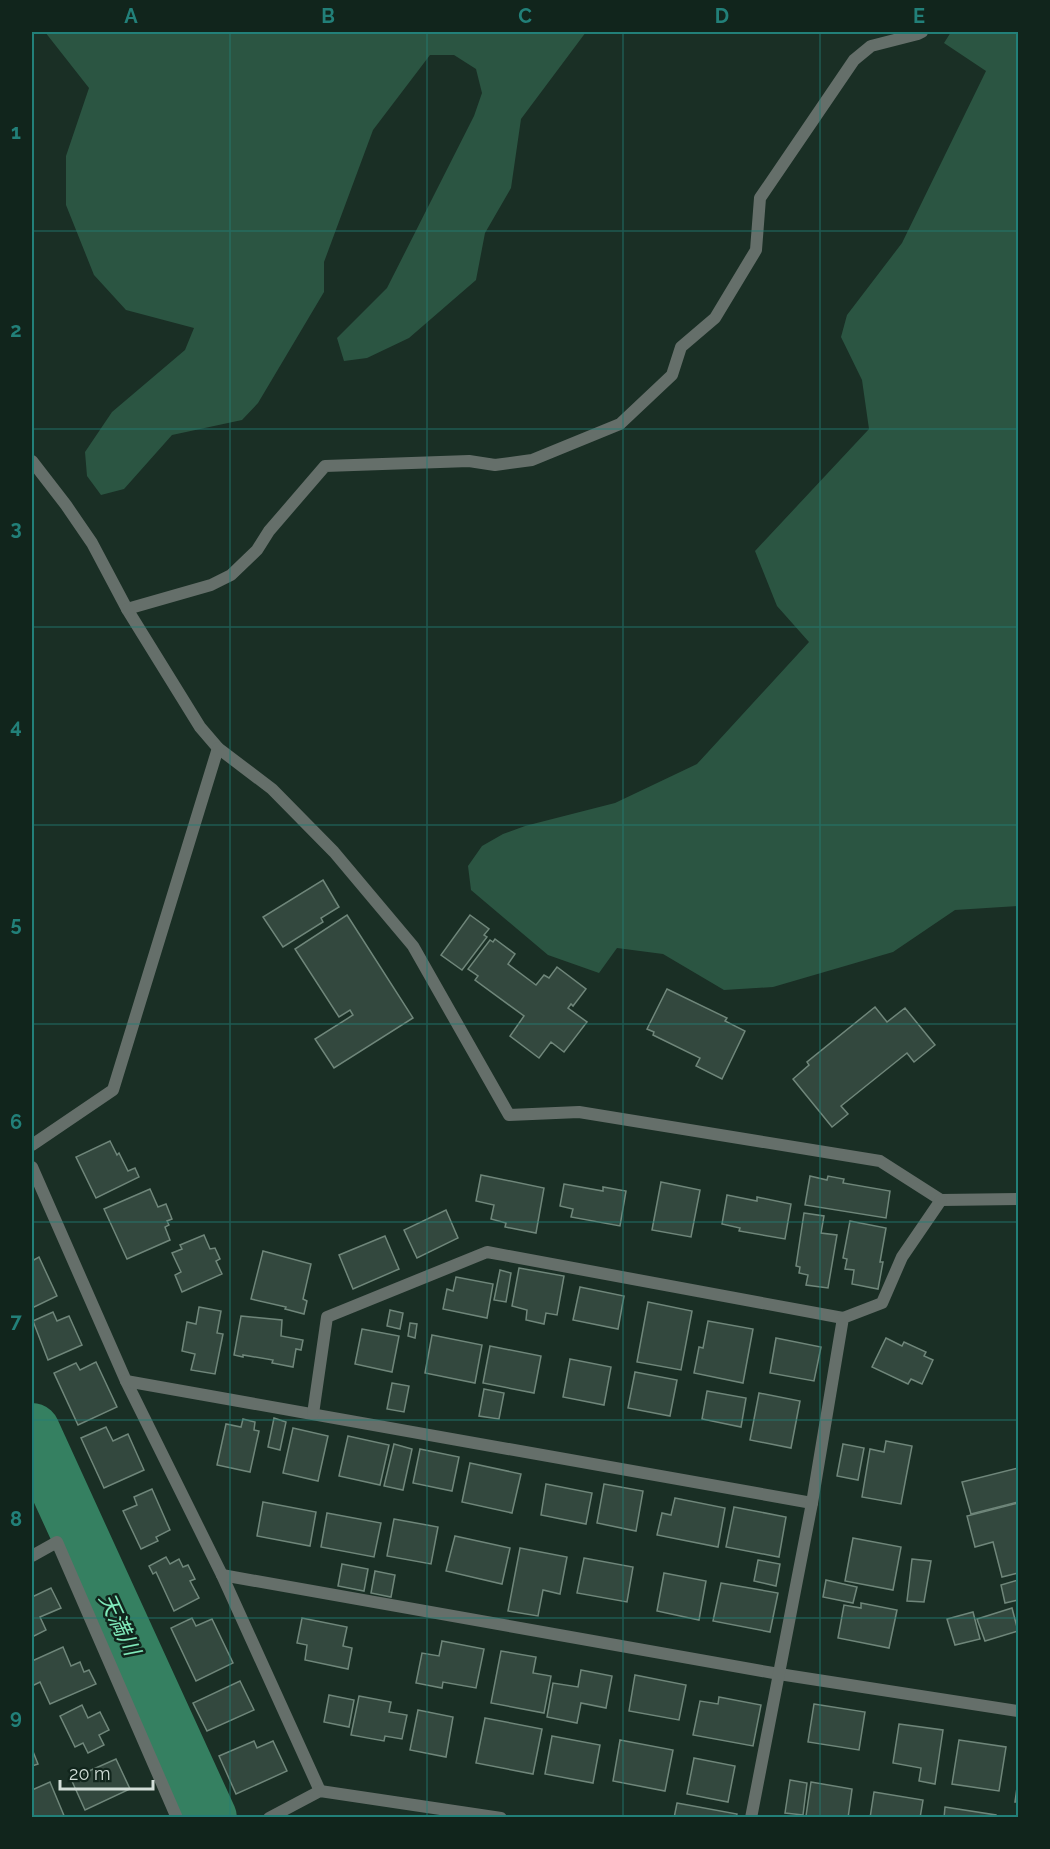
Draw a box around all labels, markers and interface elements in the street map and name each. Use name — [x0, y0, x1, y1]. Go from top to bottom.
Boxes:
text: A — [124, 4, 138, 28]
text: B — [321, 4, 335, 28]
text: C — [518, 4, 532, 28]
text: D — [715, 4, 729, 28]
text: E — [913, 4, 925, 28]
text: 1 — [11, 120, 21, 144]
text: 2 — [10, 318, 22, 342]
text: 3 — [10, 516, 22, 540]
text: 4 — [10, 714, 22, 738]
text: 5 — [10, 912, 22, 936]
text: 6 — [10, 1110, 22, 1134]
text: 7 — [10, 1309, 22, 1333]
text: 8 — [10, 1507, 22, 1531]
water label: 天満川 — [94, 1589, 147, 1661]
text: 9 — [10, 1705, 22, 1729]
scale bar — [60, 1753, 153, 1791]
text: 20 m — [69, 1763, 111, 1784]

